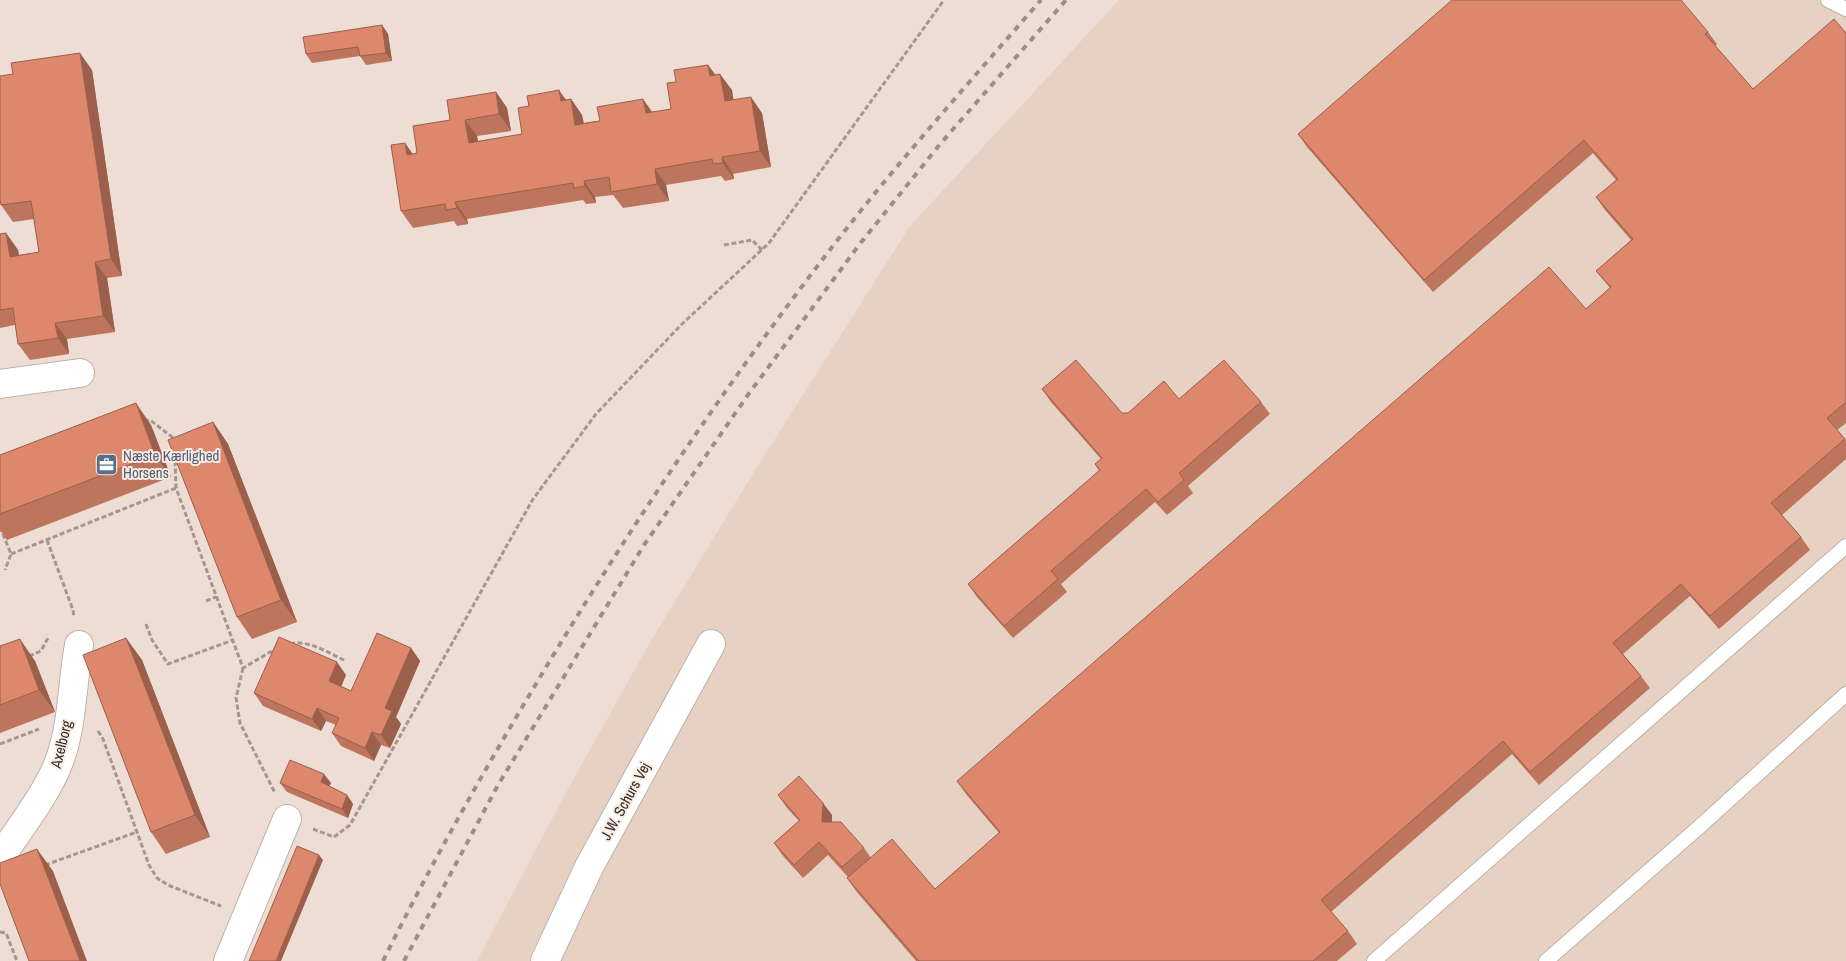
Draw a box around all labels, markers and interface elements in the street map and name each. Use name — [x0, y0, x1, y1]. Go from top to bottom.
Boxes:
place label: Næste Kærlighed Horsens — [123, 445, 219, 483]
office icon: Næste Kærlighed Horsens — [95, 452, 119, 476]
street label: Axelborg — [45, 718, 77, 771]
street label: J.W. Schurs Vej — [595, 758, 655, 844]

